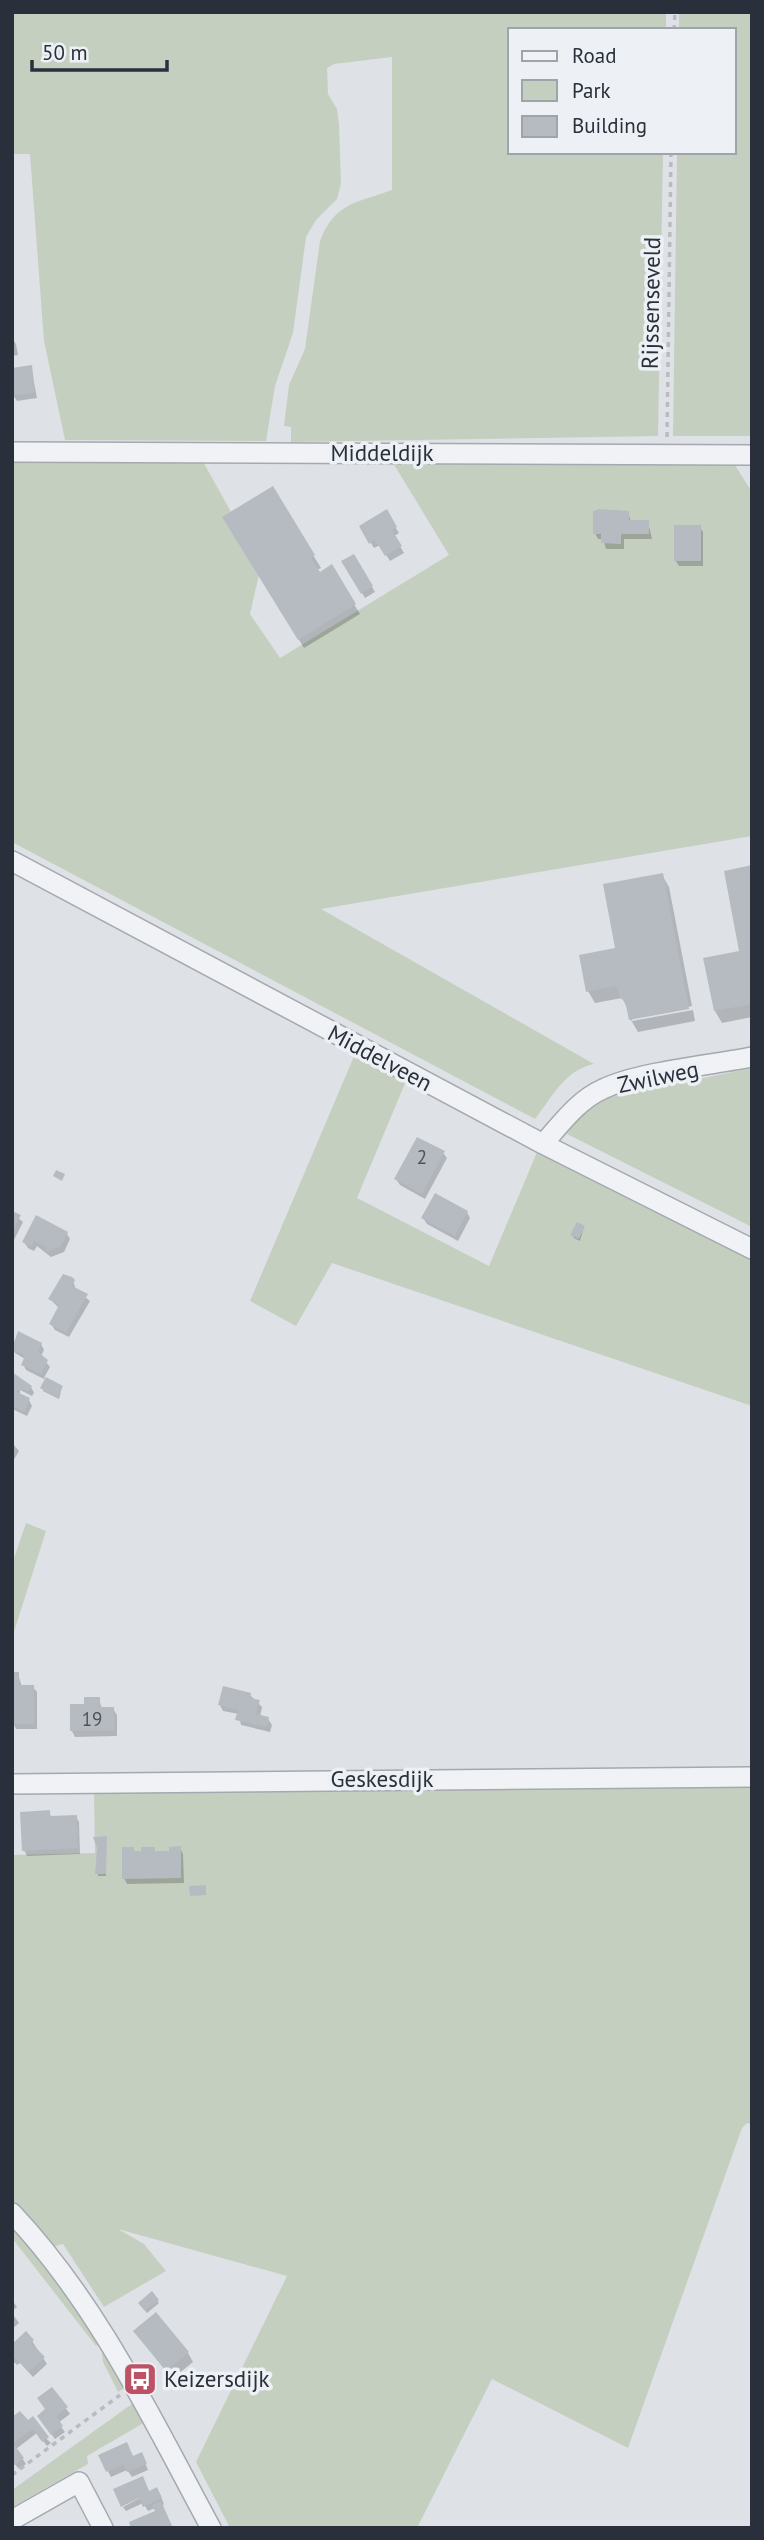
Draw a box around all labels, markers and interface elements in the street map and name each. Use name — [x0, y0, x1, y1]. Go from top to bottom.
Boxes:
scale bar — [32, 28, 166, 72]
legend — [508, 28, 736, 154]
text: 50 m — [42, 39, 88, 66]
text: Road — [572, 42, 616, 69]
text: Park — [572, 77, 611, 104]
text: Building — [572, 112, 647, 139]
street label: Rijssenseveld — [635, 237, 666, 369]
street label: Middeldijk — [330, 438, 434, 467]
street label: Middelveen — [323, 1018, 437, 1097]
street label: Zwilweg — [615, 1054, 701, 1099]
house number: 2 — [417, 1145, 427, 1169]
house number: 19 — [82, 1707, 102, 1731]
street label: Geskesdijk — [330, 1764, 434, 1793]
bus stop icon: Keizersdijk — [121, 2360, 159, 2398]
place label: Keizersdijk — [164, 2364, 270, 2393]

